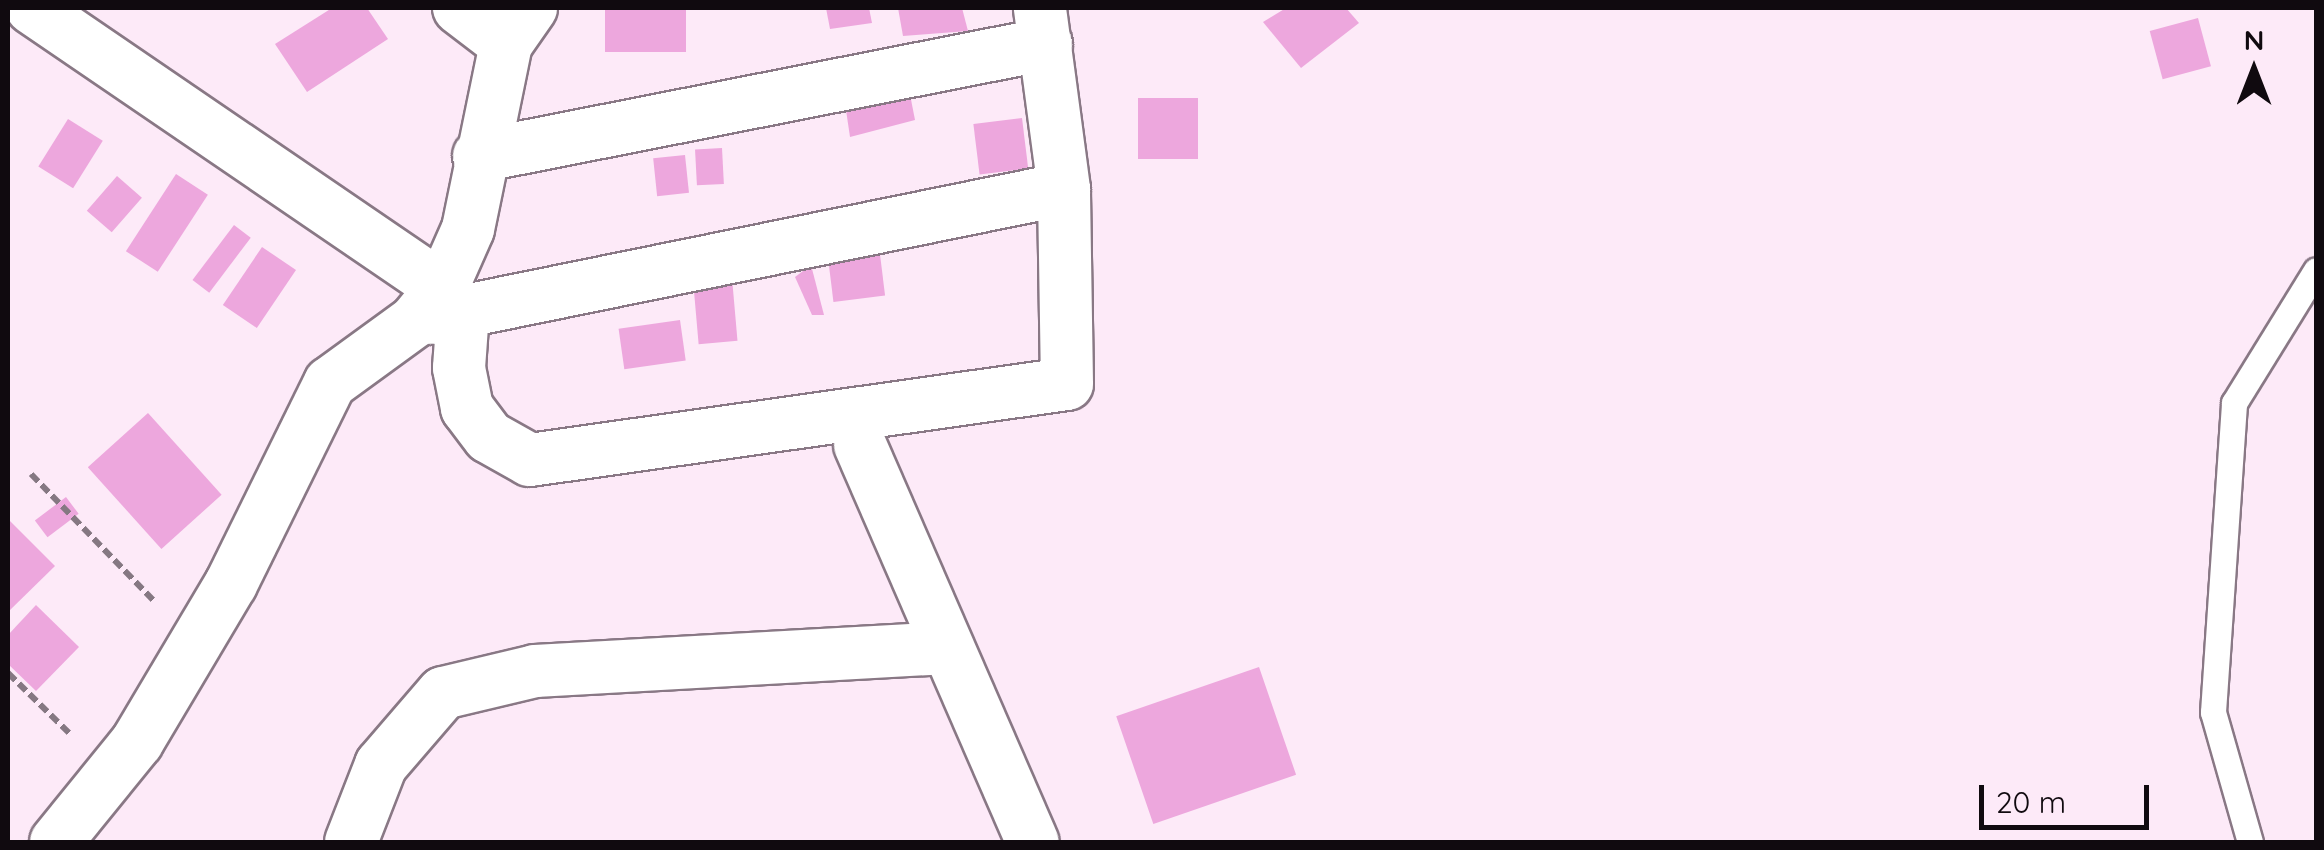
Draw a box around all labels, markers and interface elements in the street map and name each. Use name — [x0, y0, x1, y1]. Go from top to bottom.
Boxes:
north arrow — [2204, 20, 2304, 120]
text: N — [2244, 22, 2264, 57]
scale bar — [1984, 765, 2154, 827]
text: 20 m — [1996, 783, 2066, 821]

